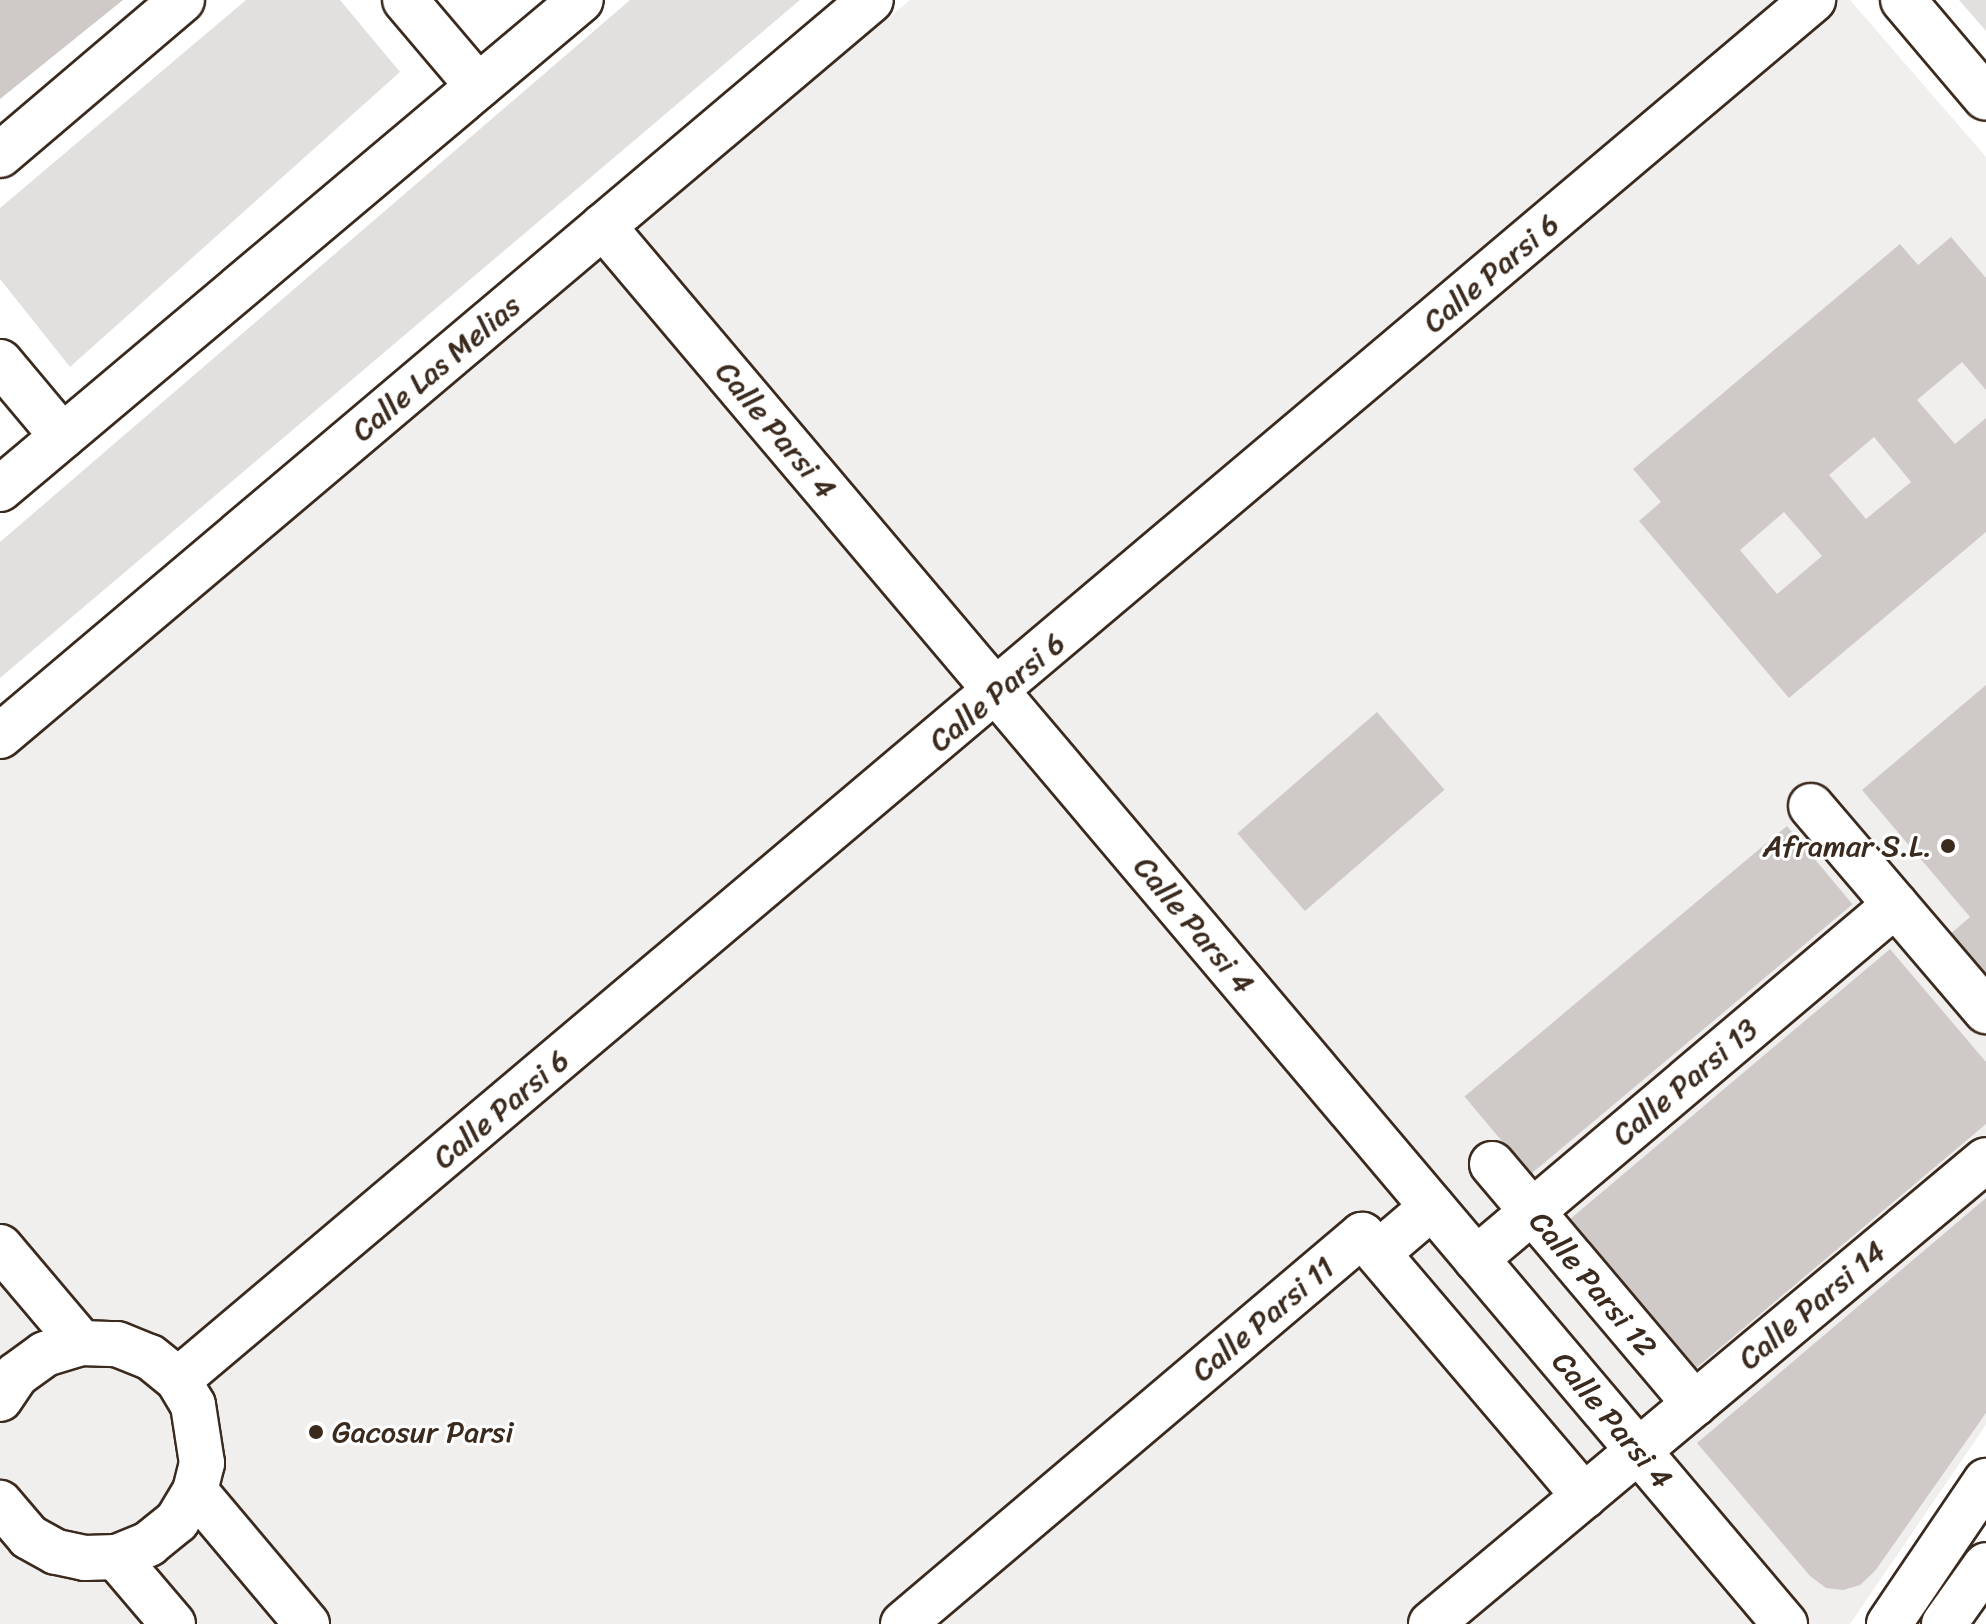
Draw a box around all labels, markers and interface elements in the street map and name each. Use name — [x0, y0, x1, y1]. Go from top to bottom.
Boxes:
street label: Calle Parsi 6 — [1416, 206, 1566, 340]
street label: Calle Las Melias — [344, 287, 528, 449]
street label: Calle Parsi 4 — [708, 354, 844, 506]
street label: Calle Parsi 6 — [922, 625, 1072, 759]
place label: Aframar S.L. — [1763, 828, 1932, 864]
marker: Aframar S.L. — [1939, 837, 1957, 855]
street label: Calle Parsi 4 — [1126, 849, 1262, 1001]
street label: Calle Parsi 13 — [1605, 1011, 1765, 1153]
street label: Calle Parsi 6 — [426, 1042, 576, 1176]
street label: Calle Parsi 12 — [1521, 1204, 1665, 1364]
street label: Calle Parsi 14 — [1731, 1233, 1893, 1377]
street label: Calle Parsi 11 — [1184, 1249, 1342, 1389]
street label: Calle Parsi 4 — [1544, 1344, 1680, 1496]
place label: Gacosur Parsi — [332, 1414, 514, 1450]
marker: Gacosur Parsi — [307, 1423, 325, 1441]

